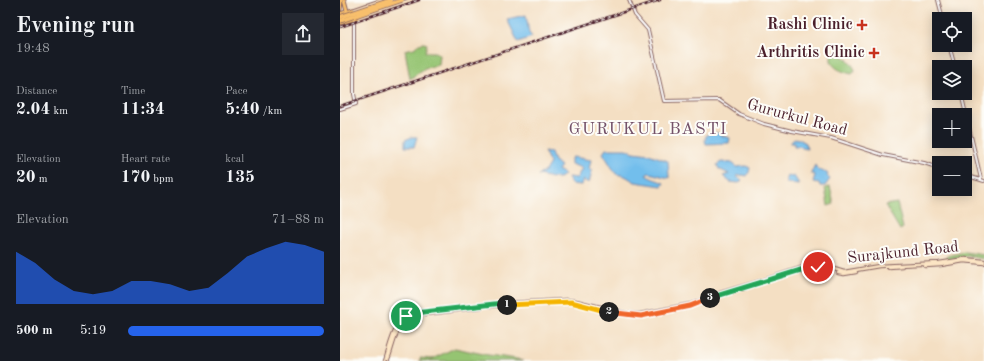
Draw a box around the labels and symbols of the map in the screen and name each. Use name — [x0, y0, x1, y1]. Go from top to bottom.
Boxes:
place label: Rashi Clinic — [767, 17, 853, 33]
marker: Rashi Clinic — [856, 19, 868, 31]
place label: Arthritis Clinic — [756, 45, 865, 61]
marker: Arthritis Clinic — [868, 47, 880, 59]
street label: Gururkul Road — [745, 97, 849, 139]
district label: GURUKUL BASTI — [569, 121, 728, 138]
street label: Surajkund Road — [846, 239, 960, 267]
pin — [801, 250, 835, 284]
pin: 3 — [700, 288, 720, 308]
pin: 1 — [497, 295, 517, 315]
pin — [389, 299, 423, 333]
pin: 2 — [599, 302, 619, 322]

